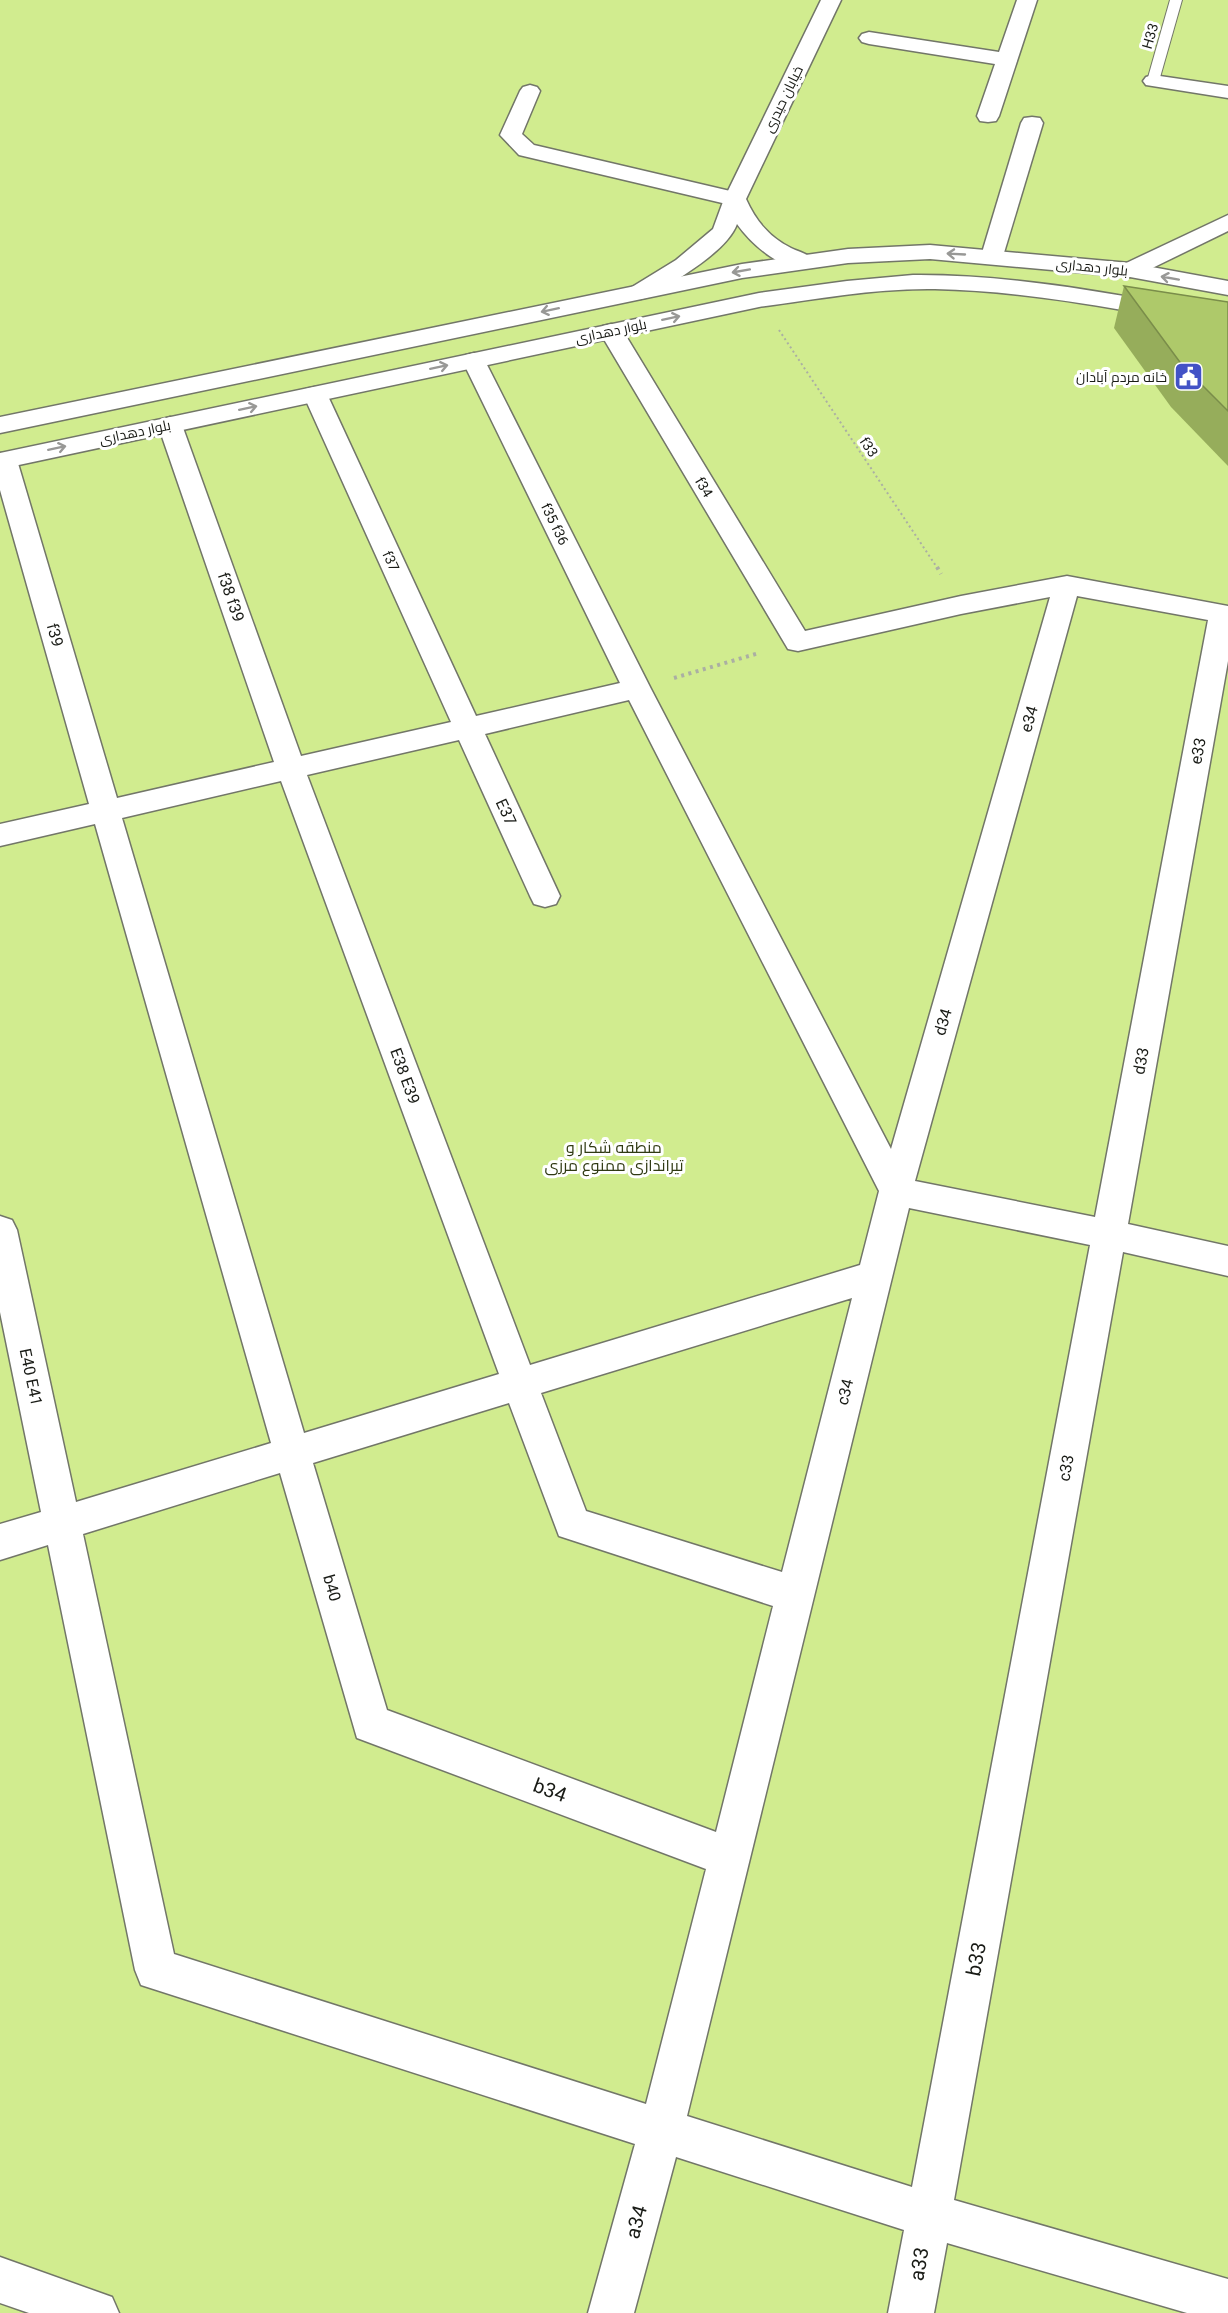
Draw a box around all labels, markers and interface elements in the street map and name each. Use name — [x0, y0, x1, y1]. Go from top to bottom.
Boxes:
street label: H33 — [1139, 21, 1161, 51]
street label: خیابان حیدری — [760, 63, 806, 135]
one-way arrow — [946, 248, 966, 259]
street label: بلوار دهداری — [1055, 255, 1129, 279]
one-way arrow — [732, 266, 751, 277]
one-way arrow — [1161, 272, 1181, 283]
one-way arrow — [541, 305, 560, 317]
one-way arrow — [661, 312, 680, 324]
street label: بلوار دهداری — [574, 316, 648, 346]
one-way arrow — [429, 361, 448, 373]
public building icon: خانه مردم آبادان — [1172, 361, 1204, 393]
place label: خانه مردم آبادان — [1076, 369, 1167, 387]
one-way arrow — [238, 402, 257, 413]
street label: بلوار دهداری — [98, 417, 172, 447]
street label: f33 — [857, 434, 881, 460]
one-way arrow — [47, 442, 66, 454]
street label: f34 — [692, 474, 716, 500]
street label: f35 f36 — [538, 500, 572, 548]
street label: f37 — [379, 548, 403, 574]
street label: f38 f39 — [214, 570, 248, 624]
street label: f39 — [43, 621, 67, 649]
street label: e34 — [1016, 704, 1042, 734]
street label: e33 — [1186, 736, 1210, 766]
street label: E37 — [492, 796, 520, 828]
street label: d34 — [930, 1006, 956, 1038]
street label: E38 E39 — [386, 1045, 424, 1107]
street label: d33 — [1129, 1046, 1153, 1076]
park label: منطقه شکار و تیراندازی ممنوع مرزی — [544, 1138, 684, 1177]
street label: E40 E41 — [16, 1347, 46, 1407]
street label: c34 — [833, 1377, 857, 1407]
street label: c33 — [1054, 1453, 1078, 1483]
street label: b40 — [319, 1572, 345, 1604]
street label: b34 — [530, 1773, 570, 1807]
street label: b33 — [961, 1940, 991, 1978]
street label: a34 — [620, 2203, 652, 2241]
street label: a33 — [904, 2245, 934, 2283]

